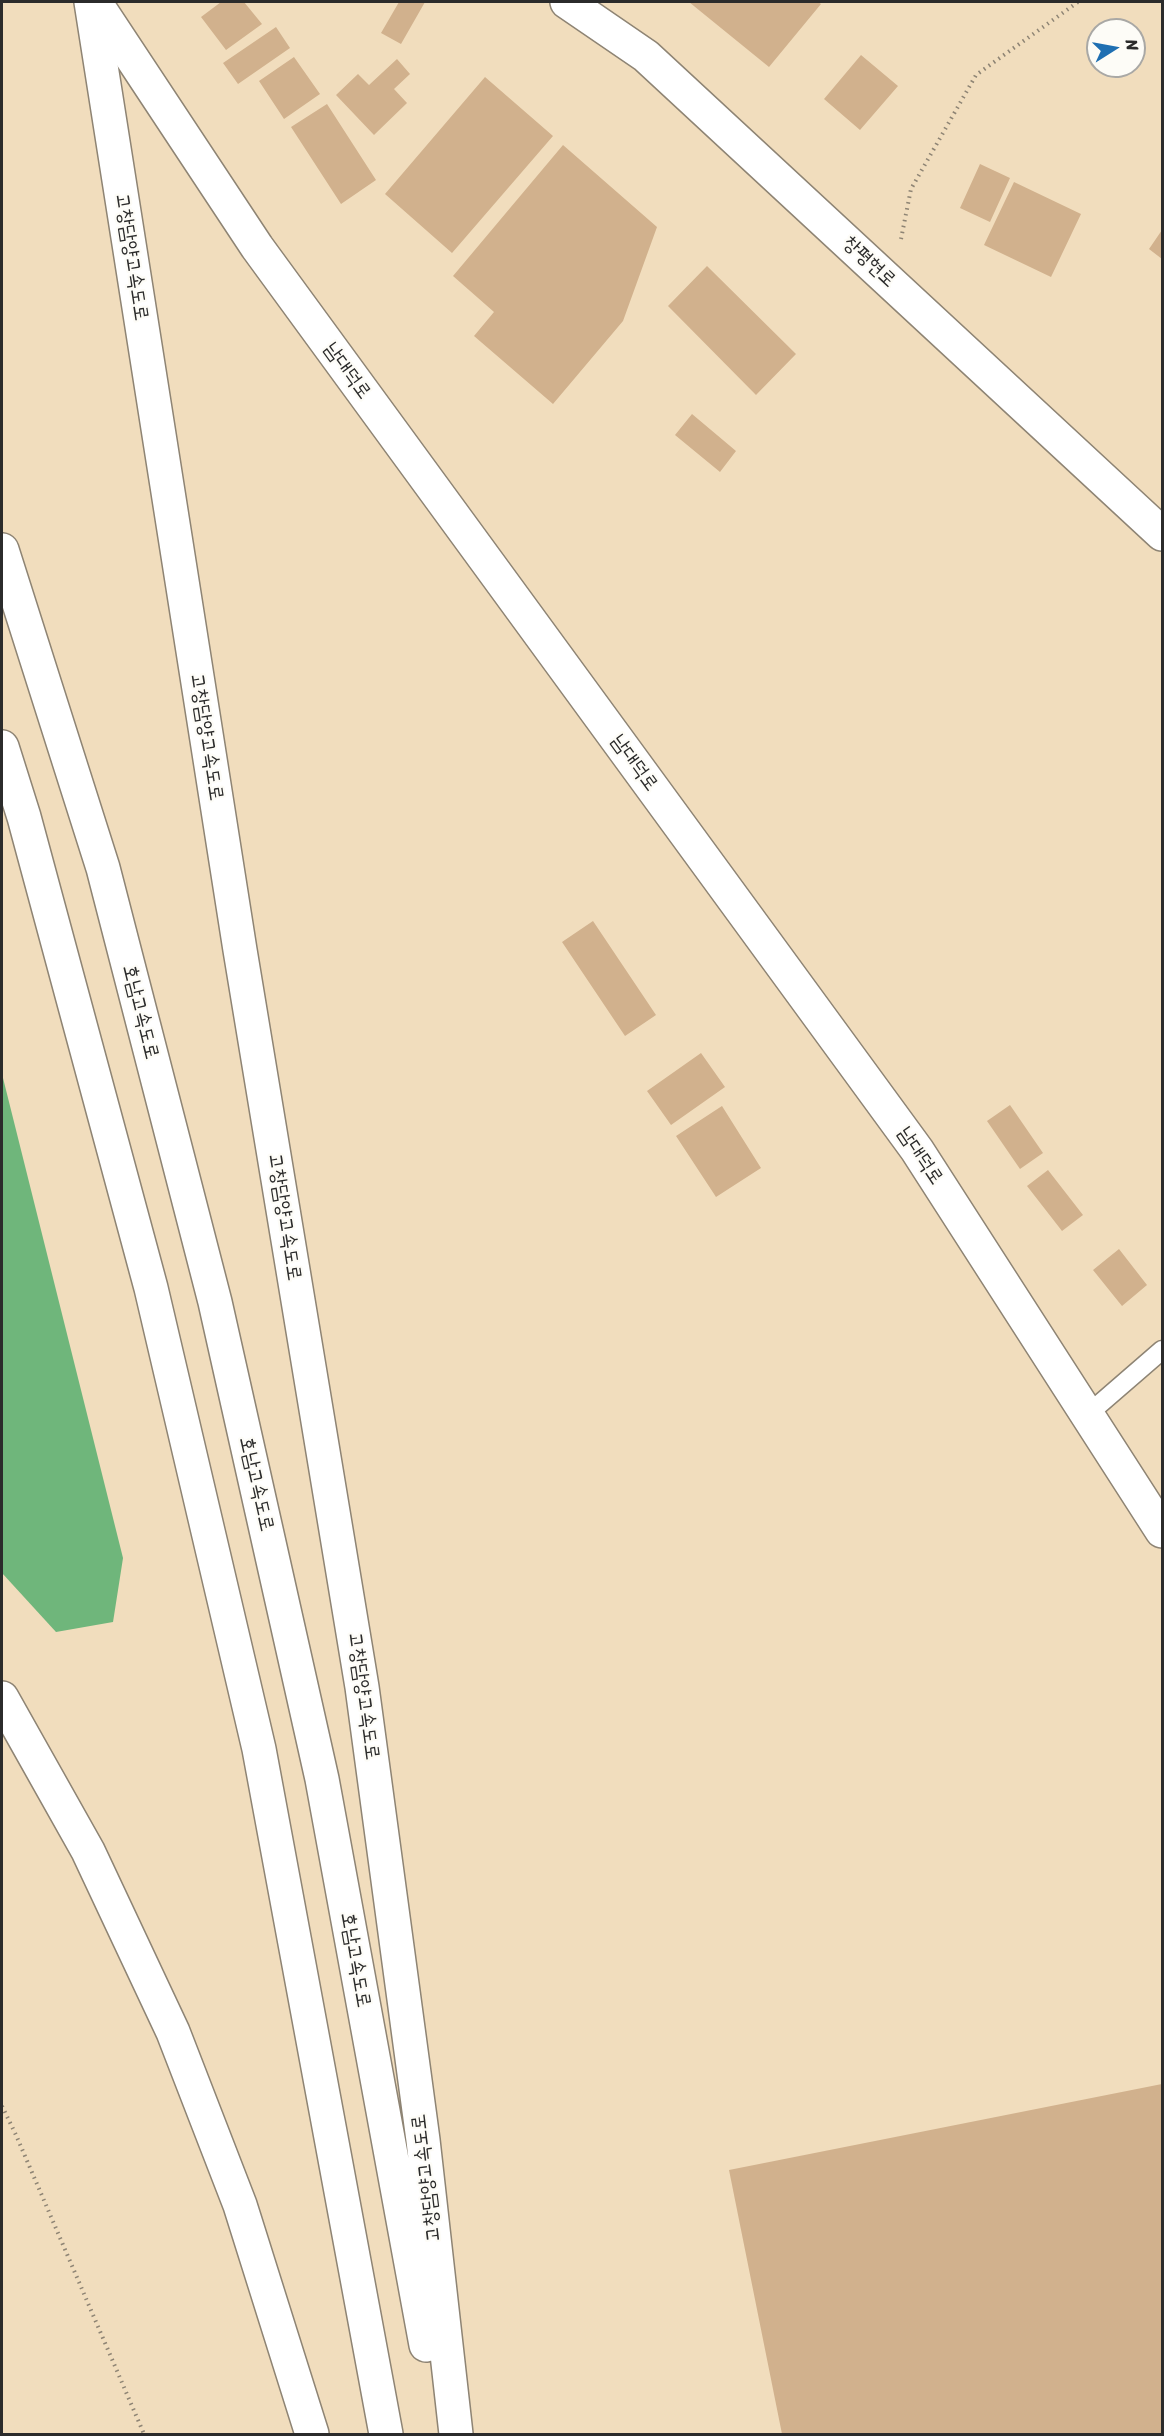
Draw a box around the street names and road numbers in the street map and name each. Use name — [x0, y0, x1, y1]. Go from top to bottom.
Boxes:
street label: 고창담양고속도로 — [109, 192, 153, 322]
street label: 창평현로 — [837, 231, 901, 293]
street label: 남대덕로 — [318, 338, 376, 404]
street label: 고창담양고속도로 — [184, 672, 228, 802]
street label: 남대덕로 — [605, 730, 663, 796]
street label: 호남고속도로 — [117, 962, 163, 1062]
street label: 남대덕로 — [892, 1123, 948, 1189]
street label: 고창담양고속도로 — [262, 1152, 306, 1282]
street label: 호남고속도로 — [233, 1434, 279, 1534]
street label: 고창담양고속도로 — [342, 1631, 384, 1761]
street label: 호남고속도로 — [335, 1910, 375, 2010]
street label: 고창담양고속도로 — [407, 2113, 447, 2243]

